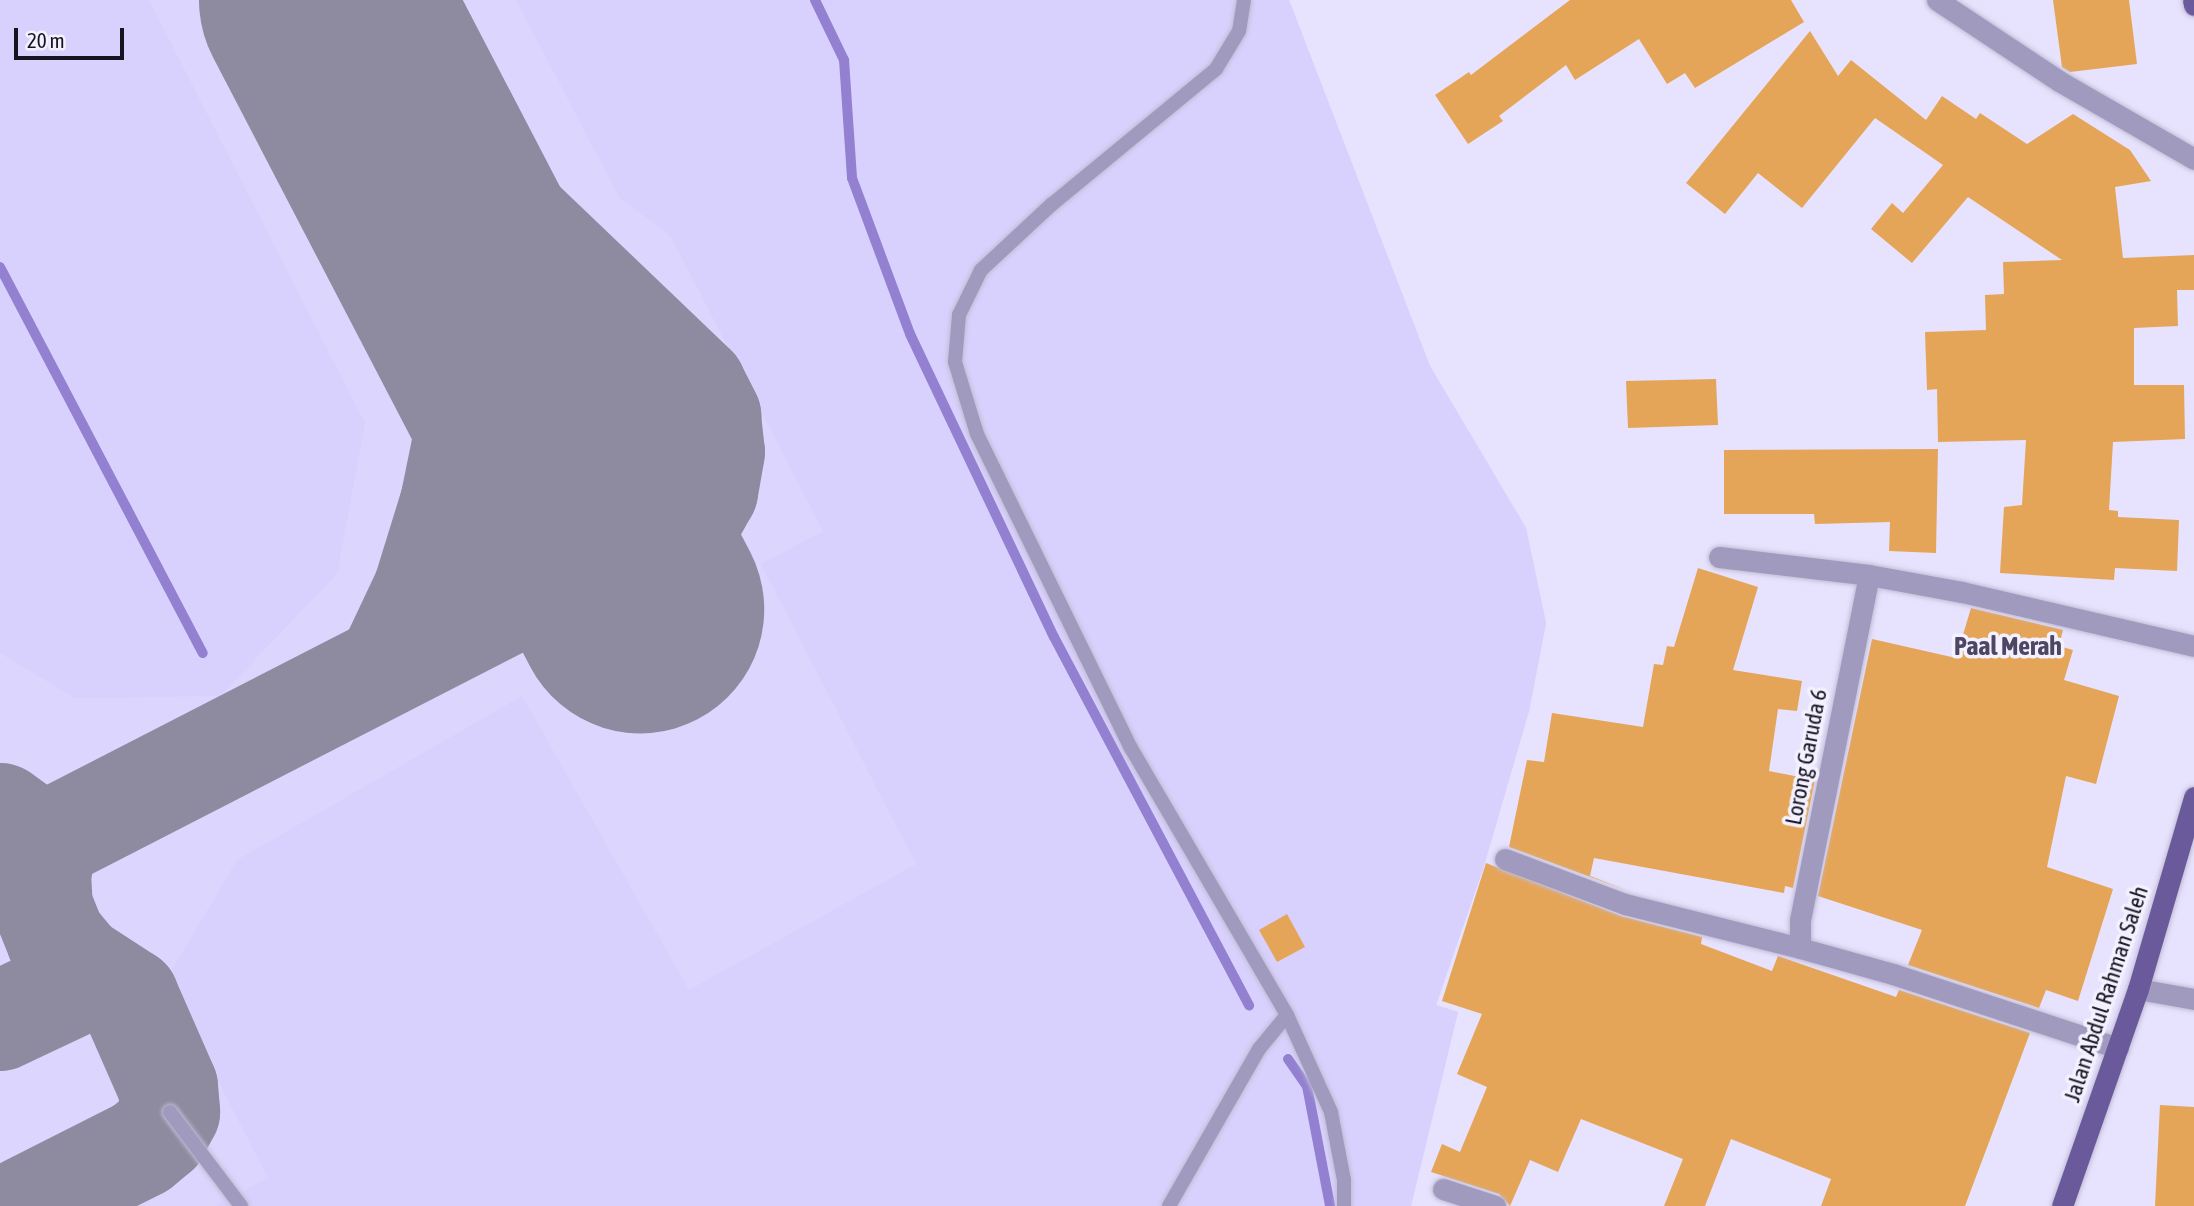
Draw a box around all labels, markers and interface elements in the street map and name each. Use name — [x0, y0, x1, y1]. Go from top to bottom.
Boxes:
scale bar — [18, 14, 128, 58]
text: 20 m — [27, 28, 65, 52]
district label: Paal Merah — [1954, 631, 2062, 663]
street label: Lorong Garuda 6 — [1779, 687, 1833, 827]
street label: Jalan Abdul Rahman Saleh — [2058, 883, 2154, 1105]

